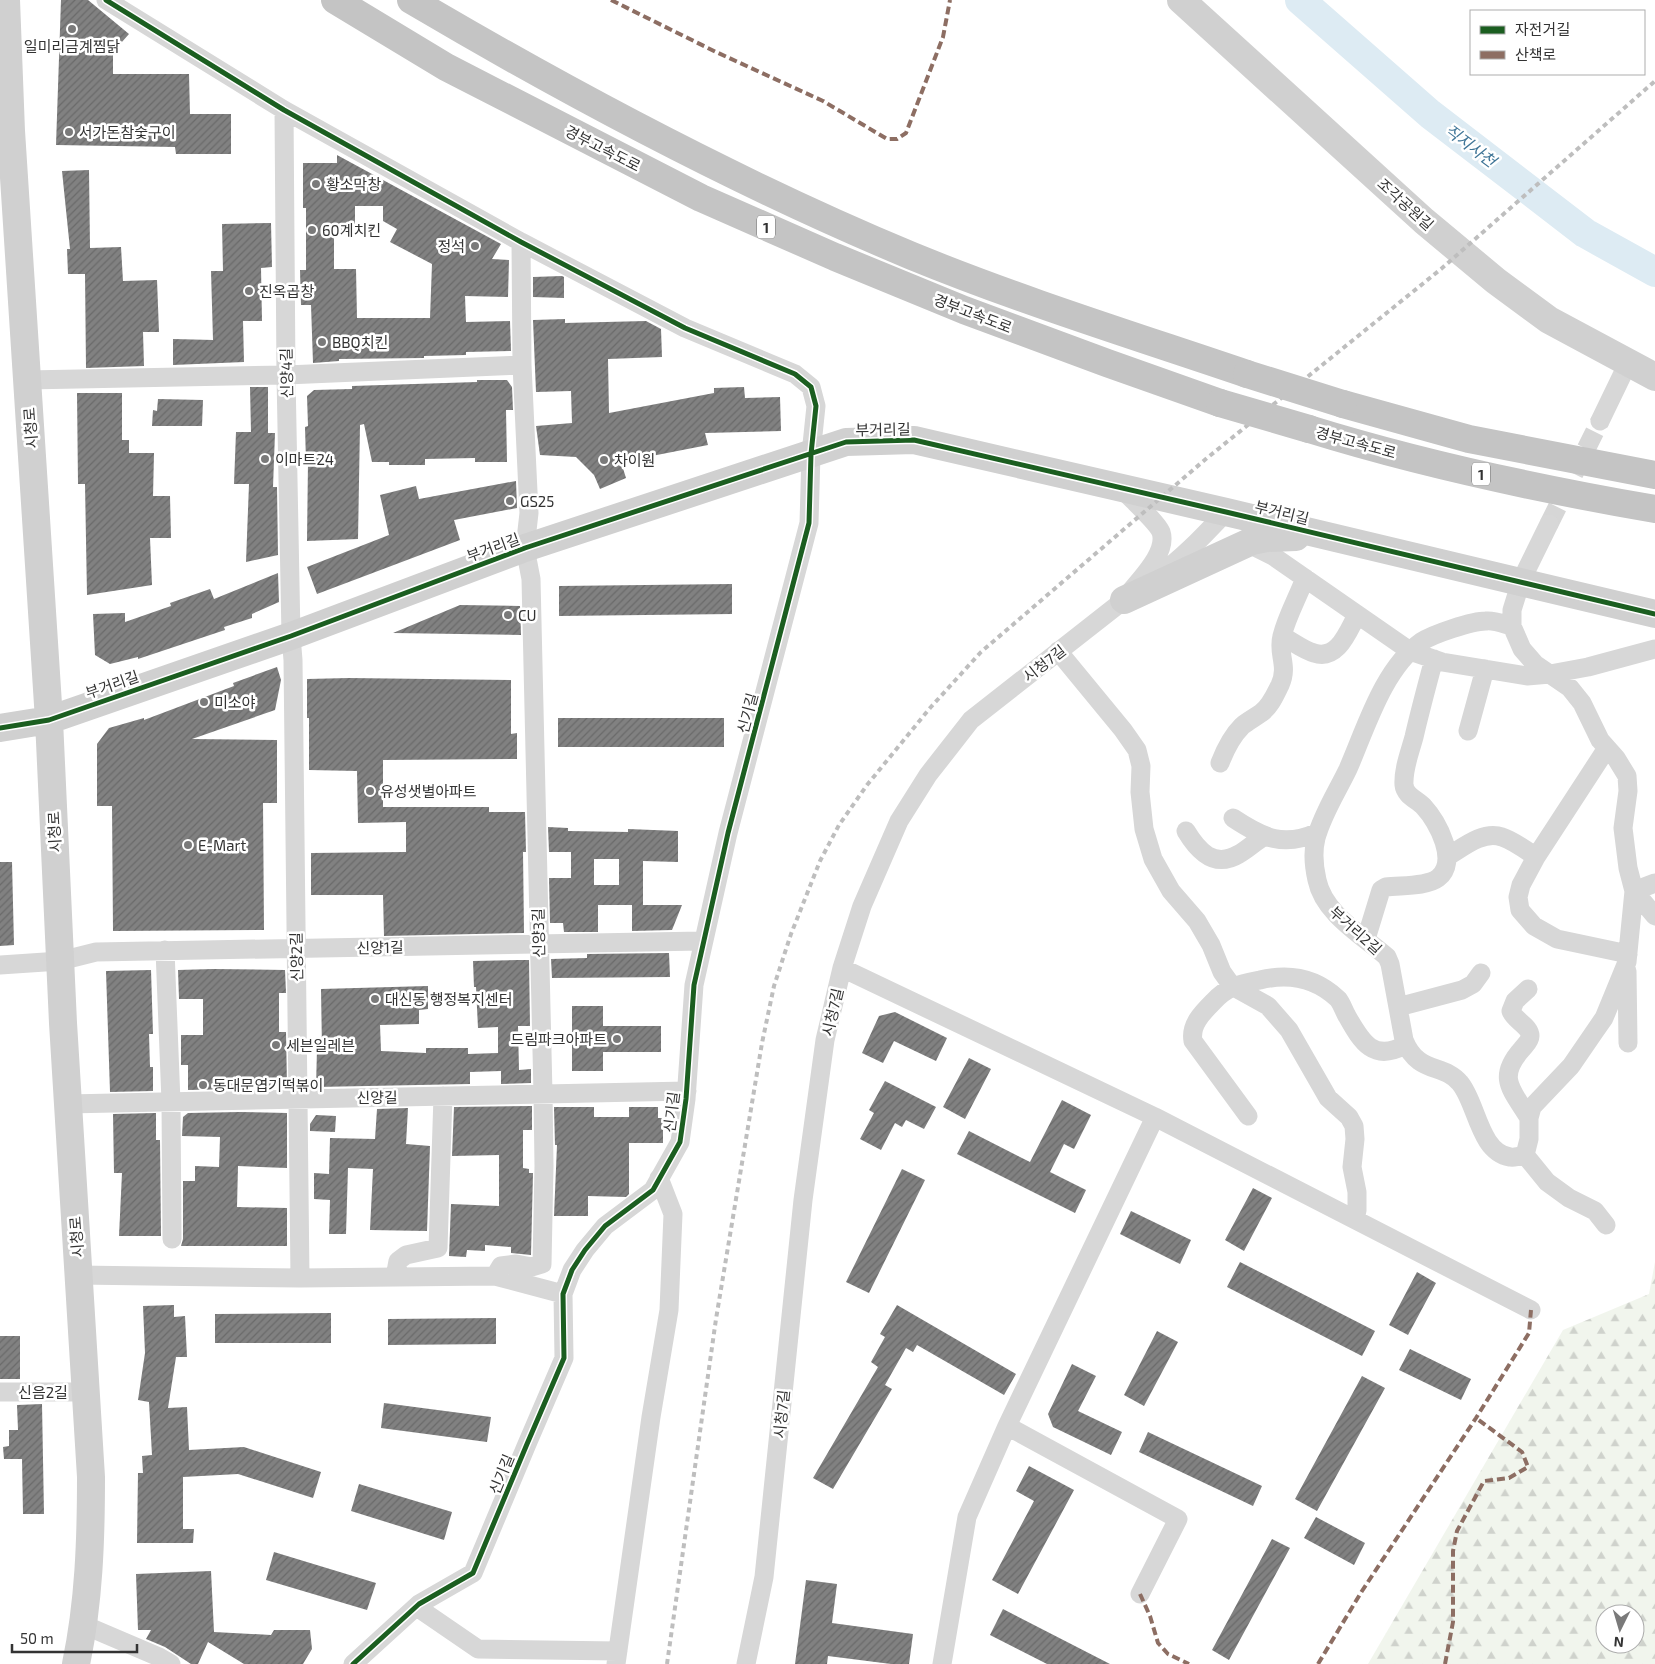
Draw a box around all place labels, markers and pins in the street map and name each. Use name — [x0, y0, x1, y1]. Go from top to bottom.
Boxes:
marker: 일미리금계찜닭 — [66, 23, 78, 35]
place label: 일미리금계찜닭 — [24, 37, 120, 55]
place label: 서가돈참숯구이 — [79, 123, 176, 141]
marker: 서가돈참숯구이 — [63, 126, 75, 138]
place label: 황소막창 — [326, 175, 381, 193]
marker: 황소막창 — [310, 178, 322, 190]
place label: 60계치킨 — [322, 221, 381, 239]
marker: 60계치킨 — [306, 224, 318, 236]
place label: 정석 — [437, 237, 465, 255]
marker: 정석 — [469, 240, 481, 252]
place label: 진옥곱창 — [259, 282, 314, 300]
marker: 진옥곱창 — [243, 285, 255, 297]
place label: BBQ치킨 — [332, 333, 388, 352]
marker: BBQ치킨 — [316, 336, 328, 348]
place label: 이마트24 — [275, 450, 334, 468]
place label: 차이원 — [614, 451, 655, 469]
marker: 이마트24 — [259, 453, 271, 465]
marker: 차이원 — [598, 454, 610, 466]
place label: GS25 — [520, 492, 554, 510]
marker: GS25 — [504, 495, 516, 507]
place label: CU — [518, 606, 537, 624]
marker: CU — [502, 609, 514, 621]
place label: 미소야 — [214, 693, 256, 711]
marker: 미소야 — [198, 696, 210, 708]
place label: 유성샛별아파트 — [380, 782, 477, 800]
marker: 유성샛별아파트 — [364, 785, 376, 797]
place label: E-Mart — [198, 836, 246, 854]
marker: E-Mart — [182, 839, 194, 851]
place label: 대신동 행정복지센터 — [385, 990, 513, 1008]
marker: 대신동 행정복지센터 — [369, 993, 381, 1005]
place label: 드림파크아파트 — [510, 1030, 607, 1048]
marker: 드림파크아파트 — [611, 1033, 623, 1045]
place label: 세븐일레븐 — [286, 1036, 355, 1054]
marker: 세븐일레븐 — [270, 1039, 282, 1051]
place label: 동대문엽기떡볶이 — [213, 1076, 323, 1094]
marker: 동대문엽기떡볶이 — [197, 1079, 209, 1091]

